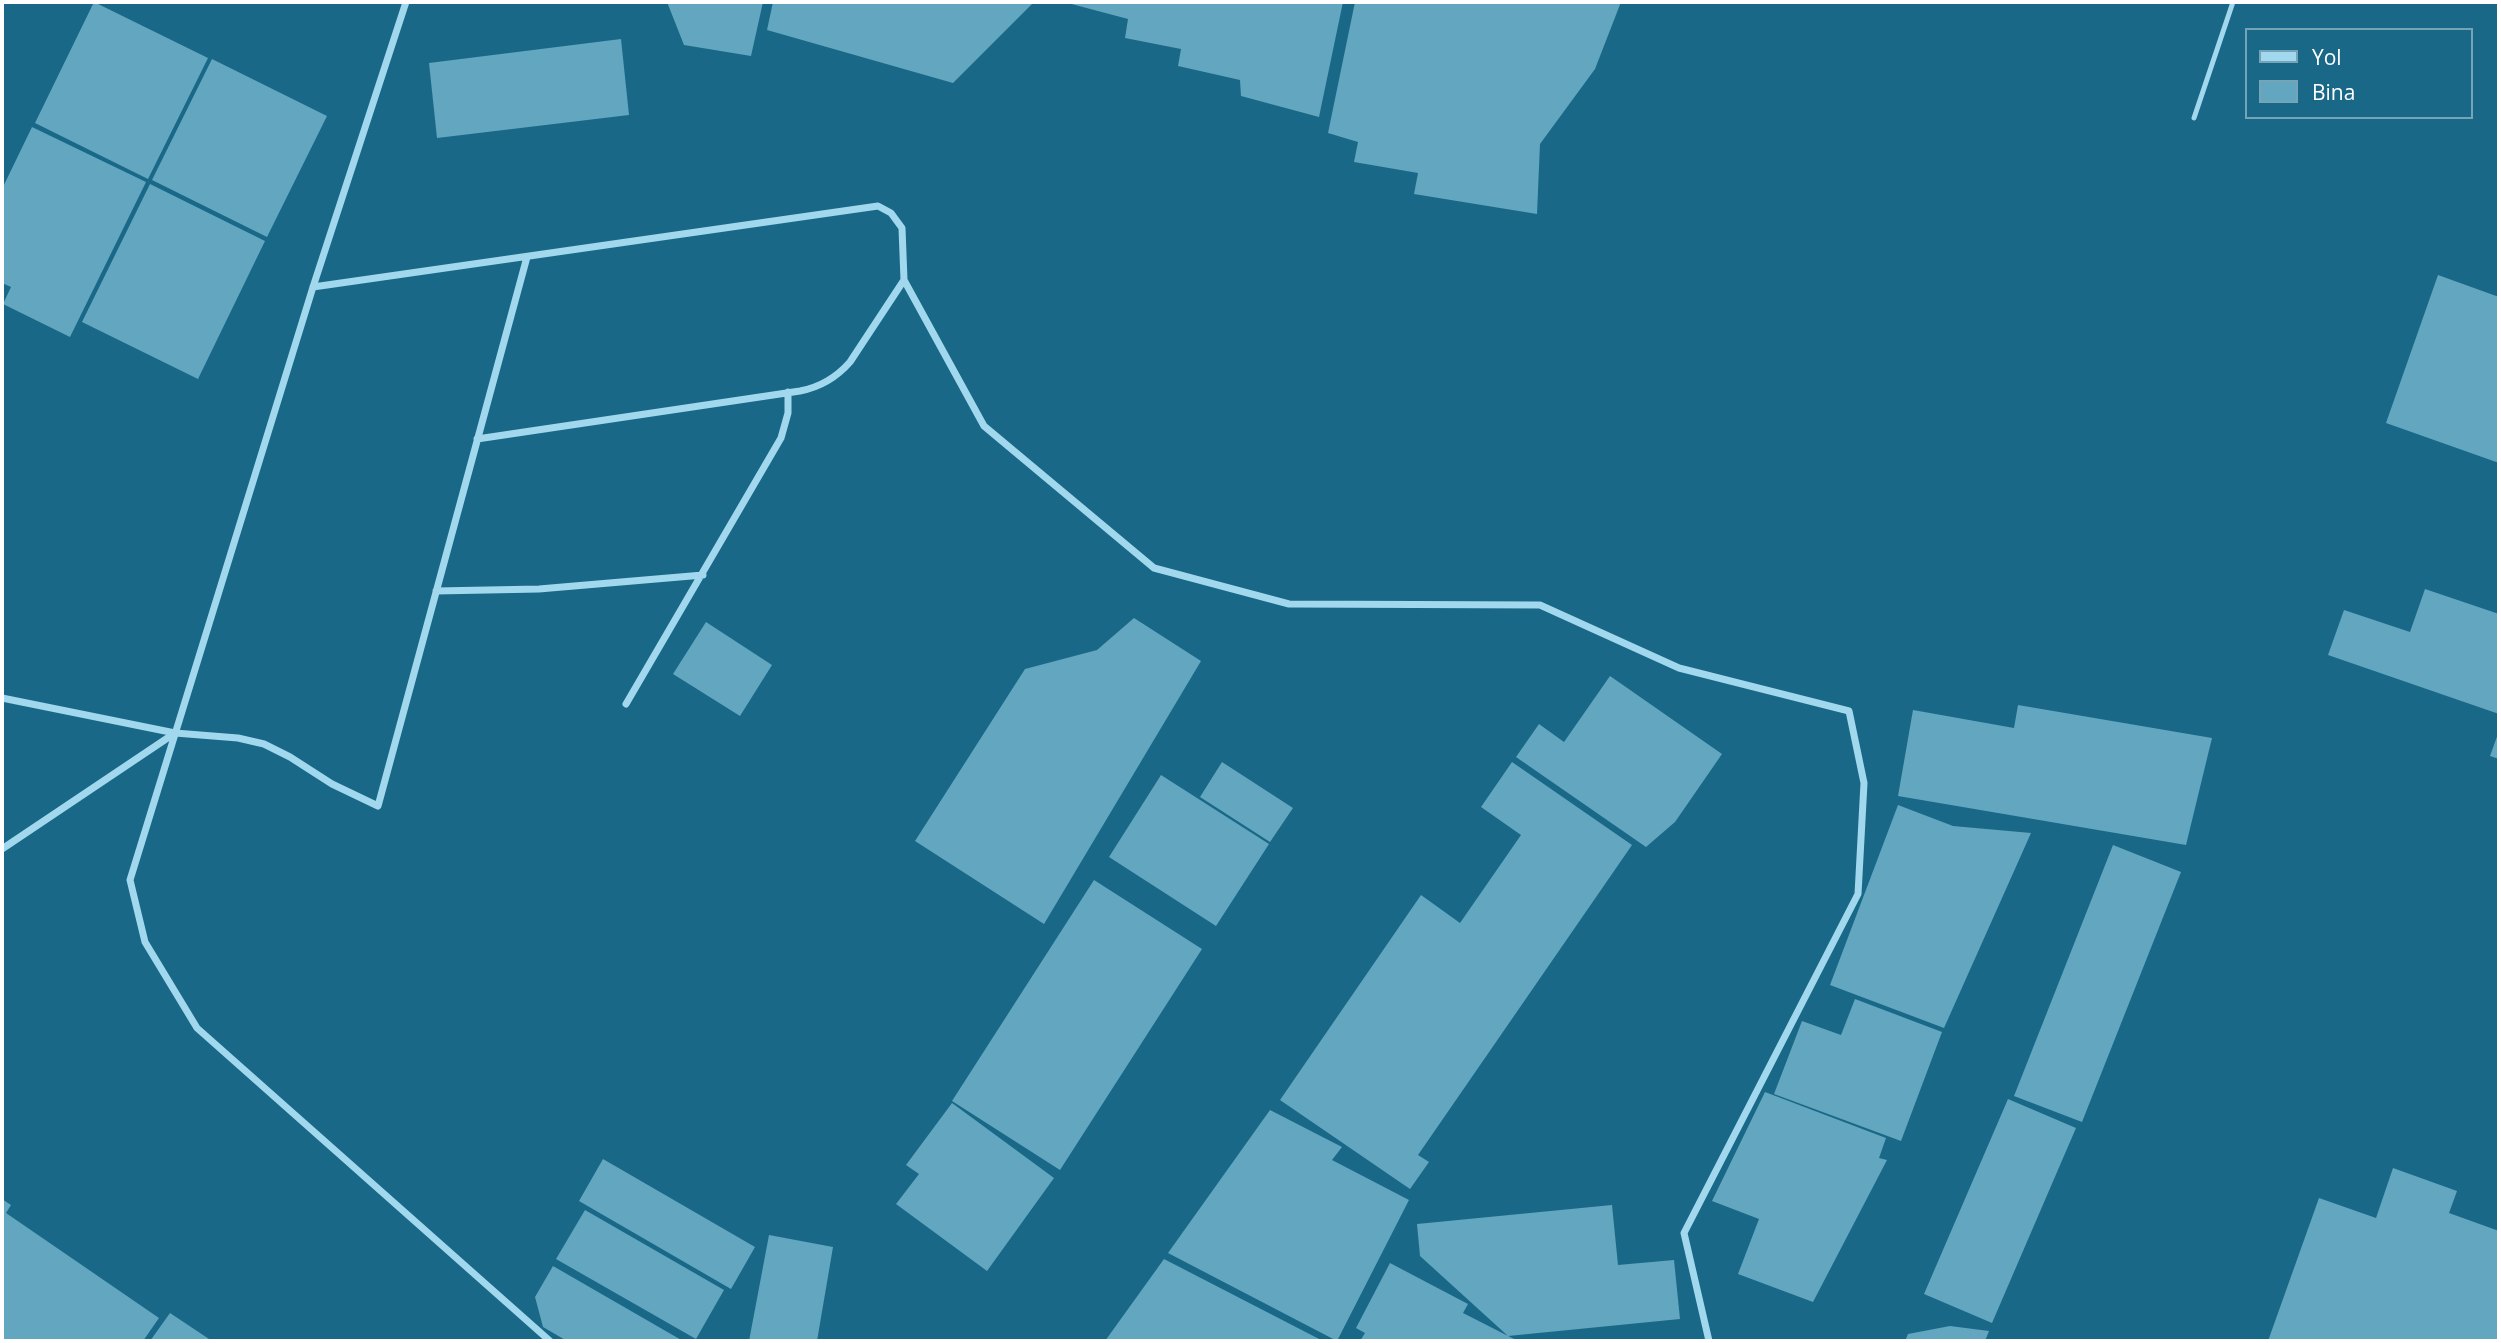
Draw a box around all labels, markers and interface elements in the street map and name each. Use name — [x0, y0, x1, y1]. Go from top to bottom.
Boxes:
legend — [2246, 28, 2473, 119]
text: Yol — [2312, 43, 2342, 71]
text: Bina — [2312, 78, 2355, 106]

